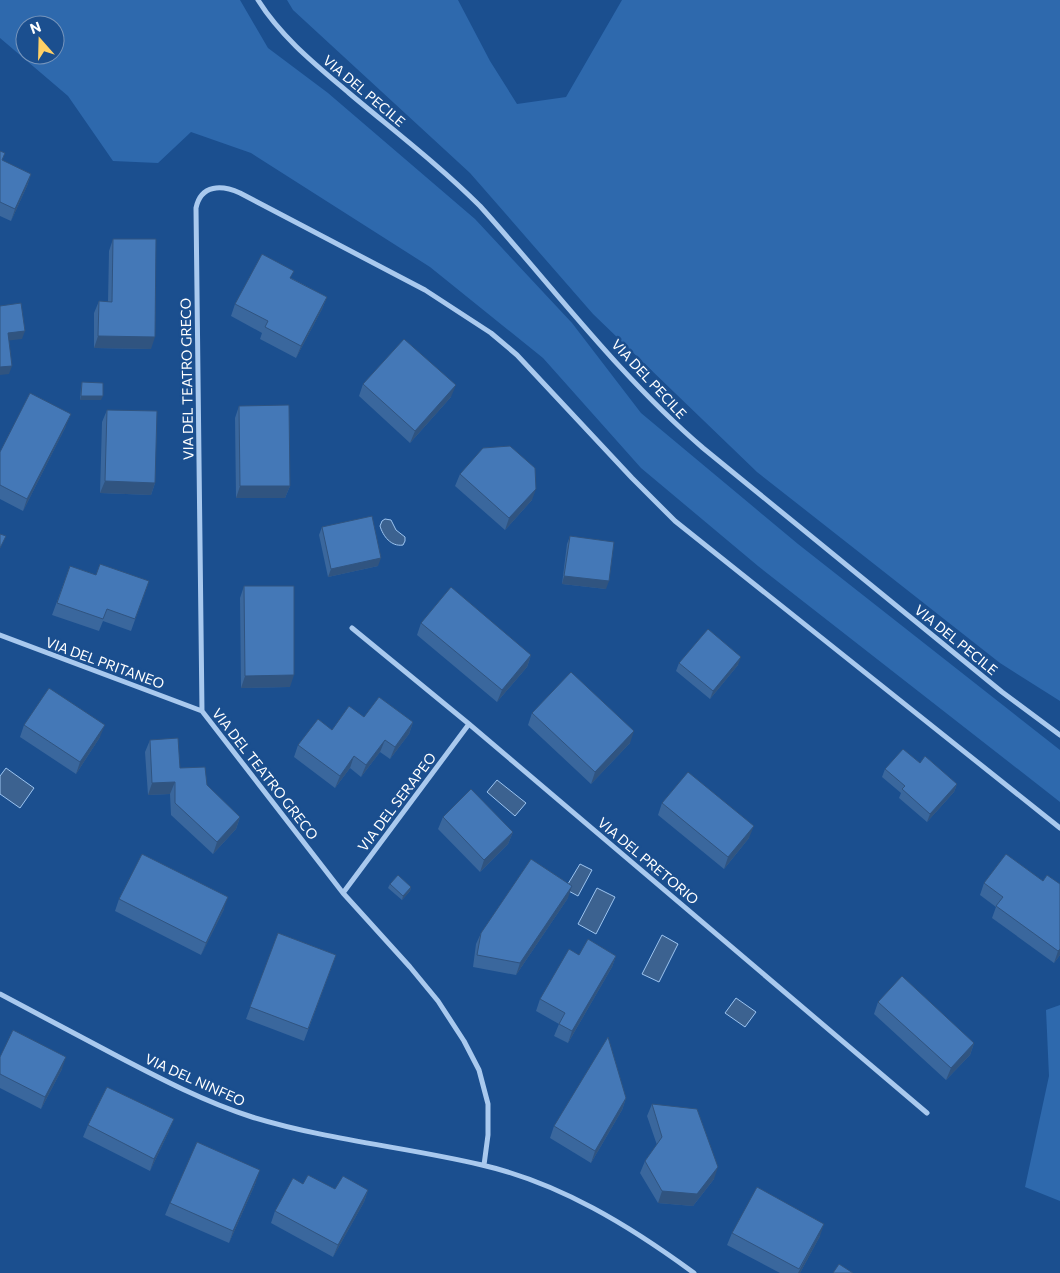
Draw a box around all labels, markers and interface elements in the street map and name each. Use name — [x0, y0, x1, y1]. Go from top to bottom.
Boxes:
north arrow — [15, 15, 65, 65]
text: N — [28, 18, 43, 37]
street label: VIA DEL PECILE — [320, 51, 409, 130]
street label: VIA DEL TEATRO GRECO — [177, 298, 196, 460]
street label: VIA DEL PECILE — [608, 336, 690, 422]
street label: VIA DEL PECILE — [911, 601, 1001, 678]
street label: VIA DEL PRITANEO — [44, 633, 167, 692]
street label: VIA DEL TEATRO GRECO — [209, 705, 322, 843]
street label: VIA DEL SERAPEO — [354, 749, 439, 854]
street label: VIA DEL PRETORIO — [594, 813, 702, 908]
street label: VIA DEL NINFEO — [142, 1050, 248, 1109]

